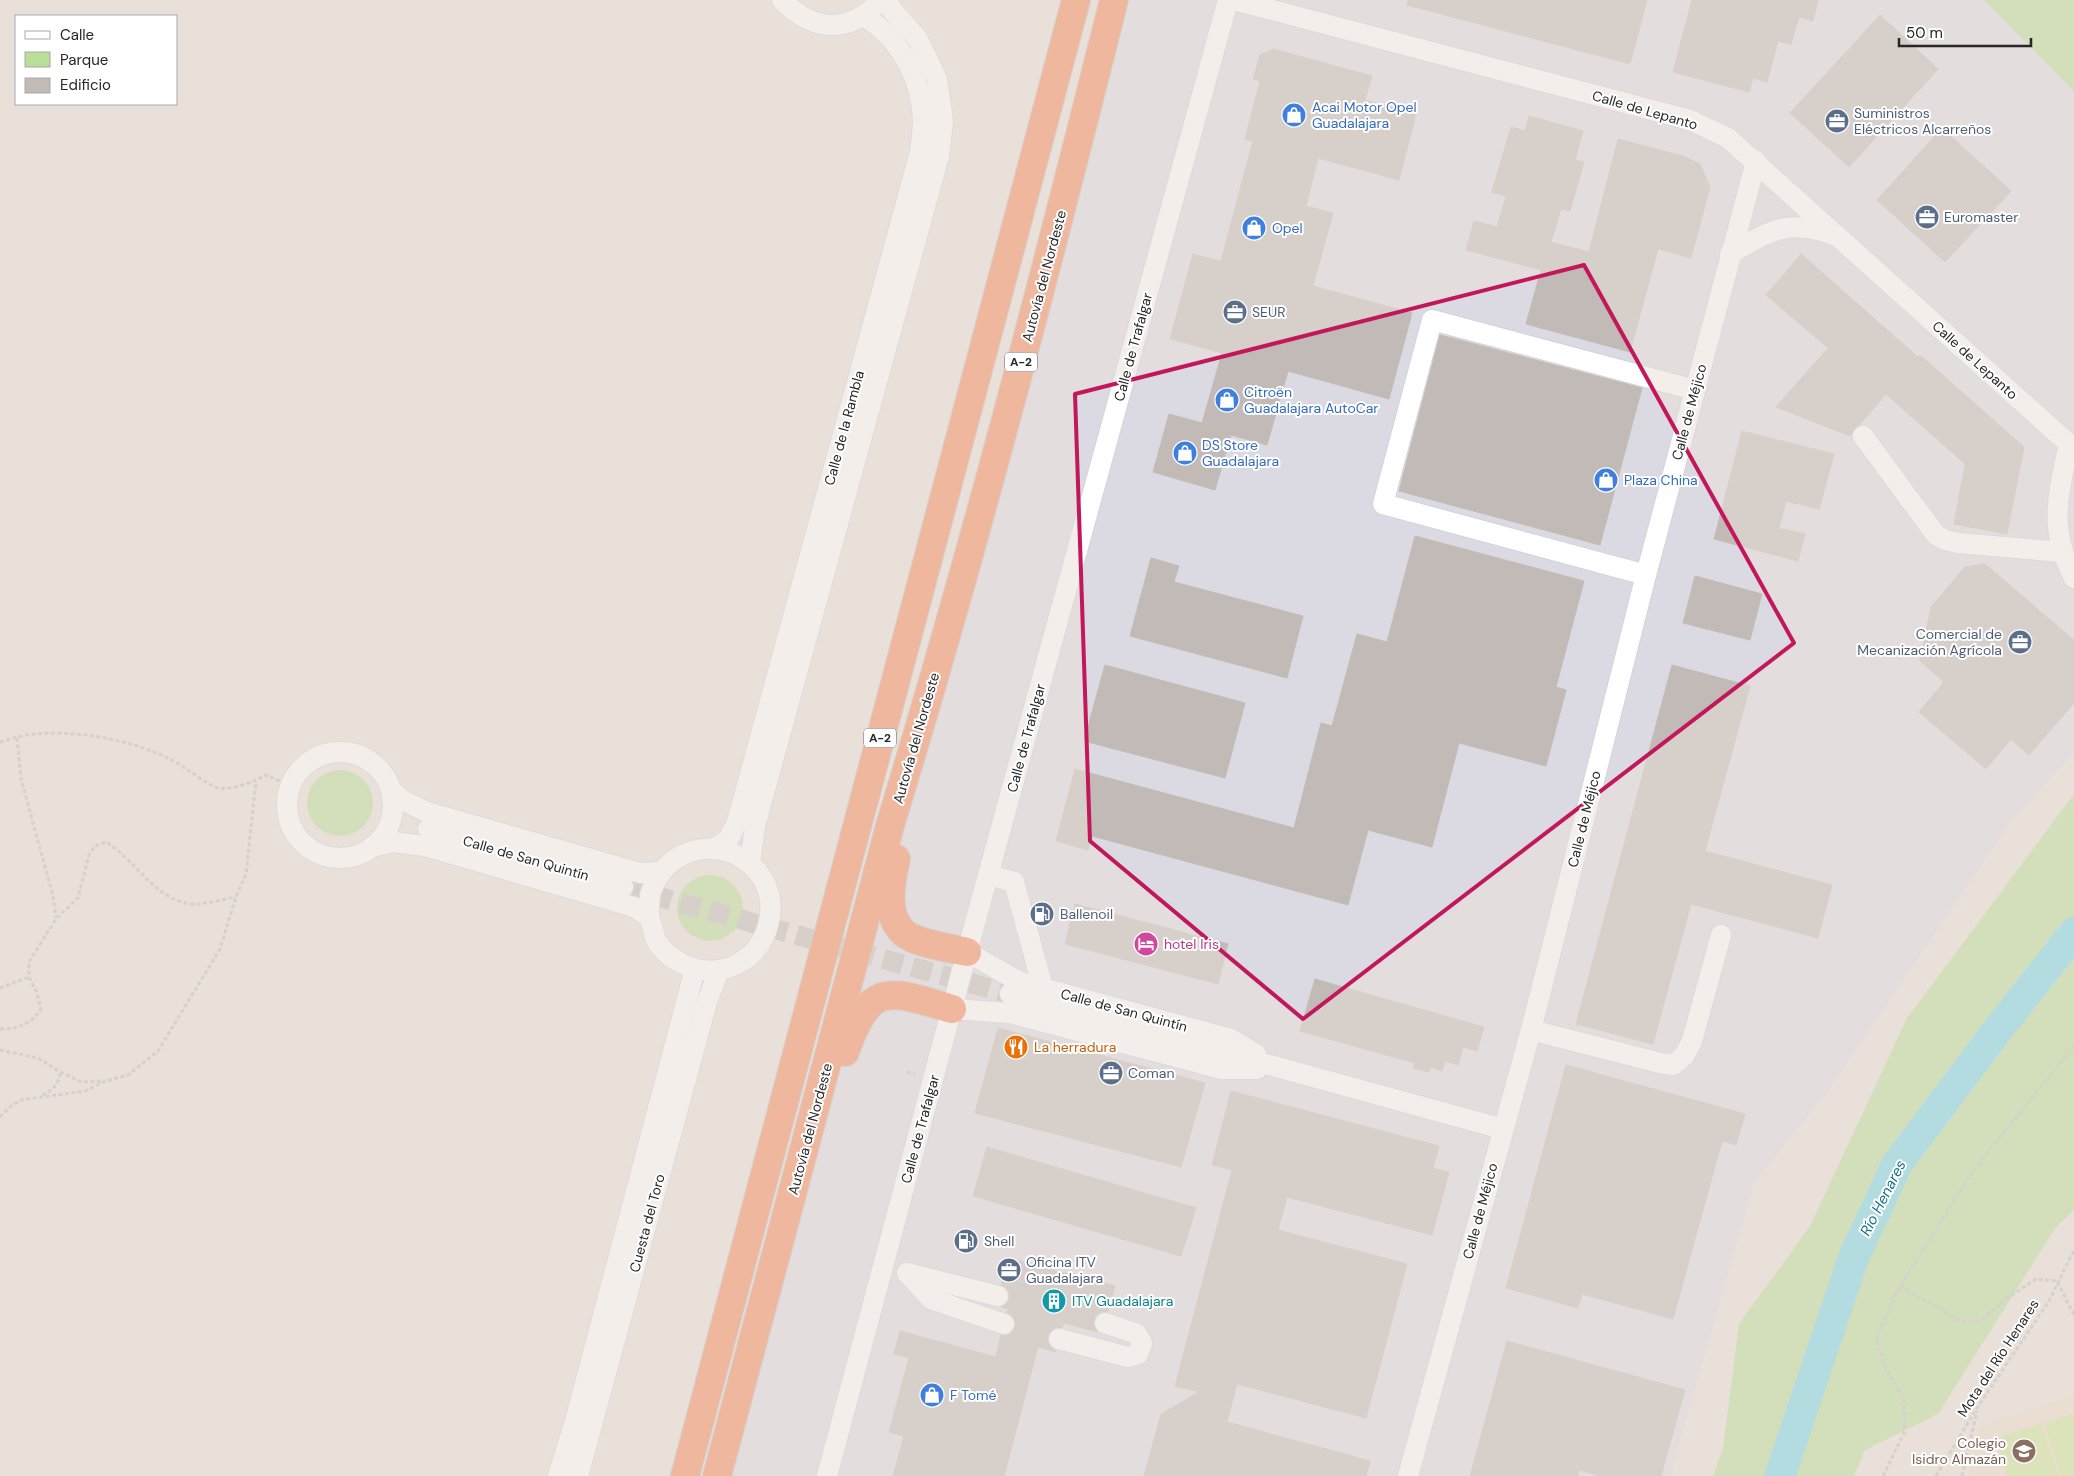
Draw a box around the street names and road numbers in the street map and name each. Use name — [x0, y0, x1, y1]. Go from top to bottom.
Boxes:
street label: Calle de Lepanto — [1590, 86, 1700, 134]
street label: Autovía del Nordeste — [1018, 208, 1070, 344]
street label: Calle de Trafalgar — [1110, 291, 1156, 403]
street label: Calle de Lepanto — [1928, 317, 2022, 403]
road number: A-2 — [1005, 352, 1037, 372]
street label: Calle de Méjico — [1668, 362, 1710, 462]
street label: Calle de la Rambla — [820, 369, 868, 487]
street label: Autovía del Nordeste — [889, 670, 943, 806]
street label: Calle de Trafalgar — [1003, 682, 1049, 794]
road number: A-2 — [864, 728, 896, 748]
street label: Calle de Méjico — [1563, 769, 1605, 869]
street label: Calle de San Quintín — [461, 831, 591, 885]
street label: Calle de San Quintín — [1059, 984, 1189, 1036]
street label: Autovía del Nordeste — [784, 1061, 836, 1197]
street label: Calle de Trafalgar — [897, 1073, 943, 1185]
street label: Calle de Méjico — [1459, 1161, 1501, 1261]
street label: Cuesta del Toro — [625, 1172, 669, 1274]
street label: Mota del Río Henares — [1953, 1296, 2043, 1420]

